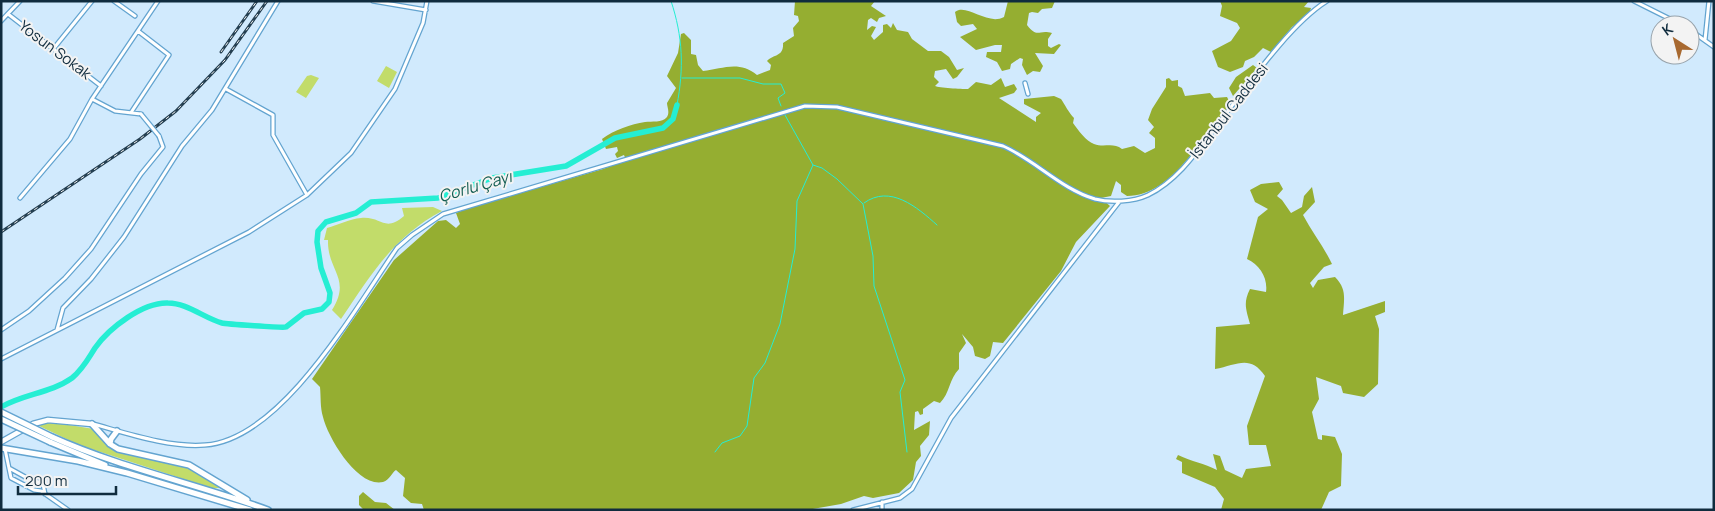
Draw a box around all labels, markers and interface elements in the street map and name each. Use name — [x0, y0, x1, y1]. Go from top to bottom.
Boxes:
street label: Yosun Sokak — [15, 15, 96, 84]
north arrow — [1650, 15, 1700, 65]
text: K — [1658, 18, 1677, 39]
street label: İstanbul Caddesi — [1185, 59, 1273, 163]
water label: Çorlu Çayı — [436, 165, 515, 207]
scale bar — [18, 464, 115, 496]
text: 200 m — [25, 470, 68, 491]

